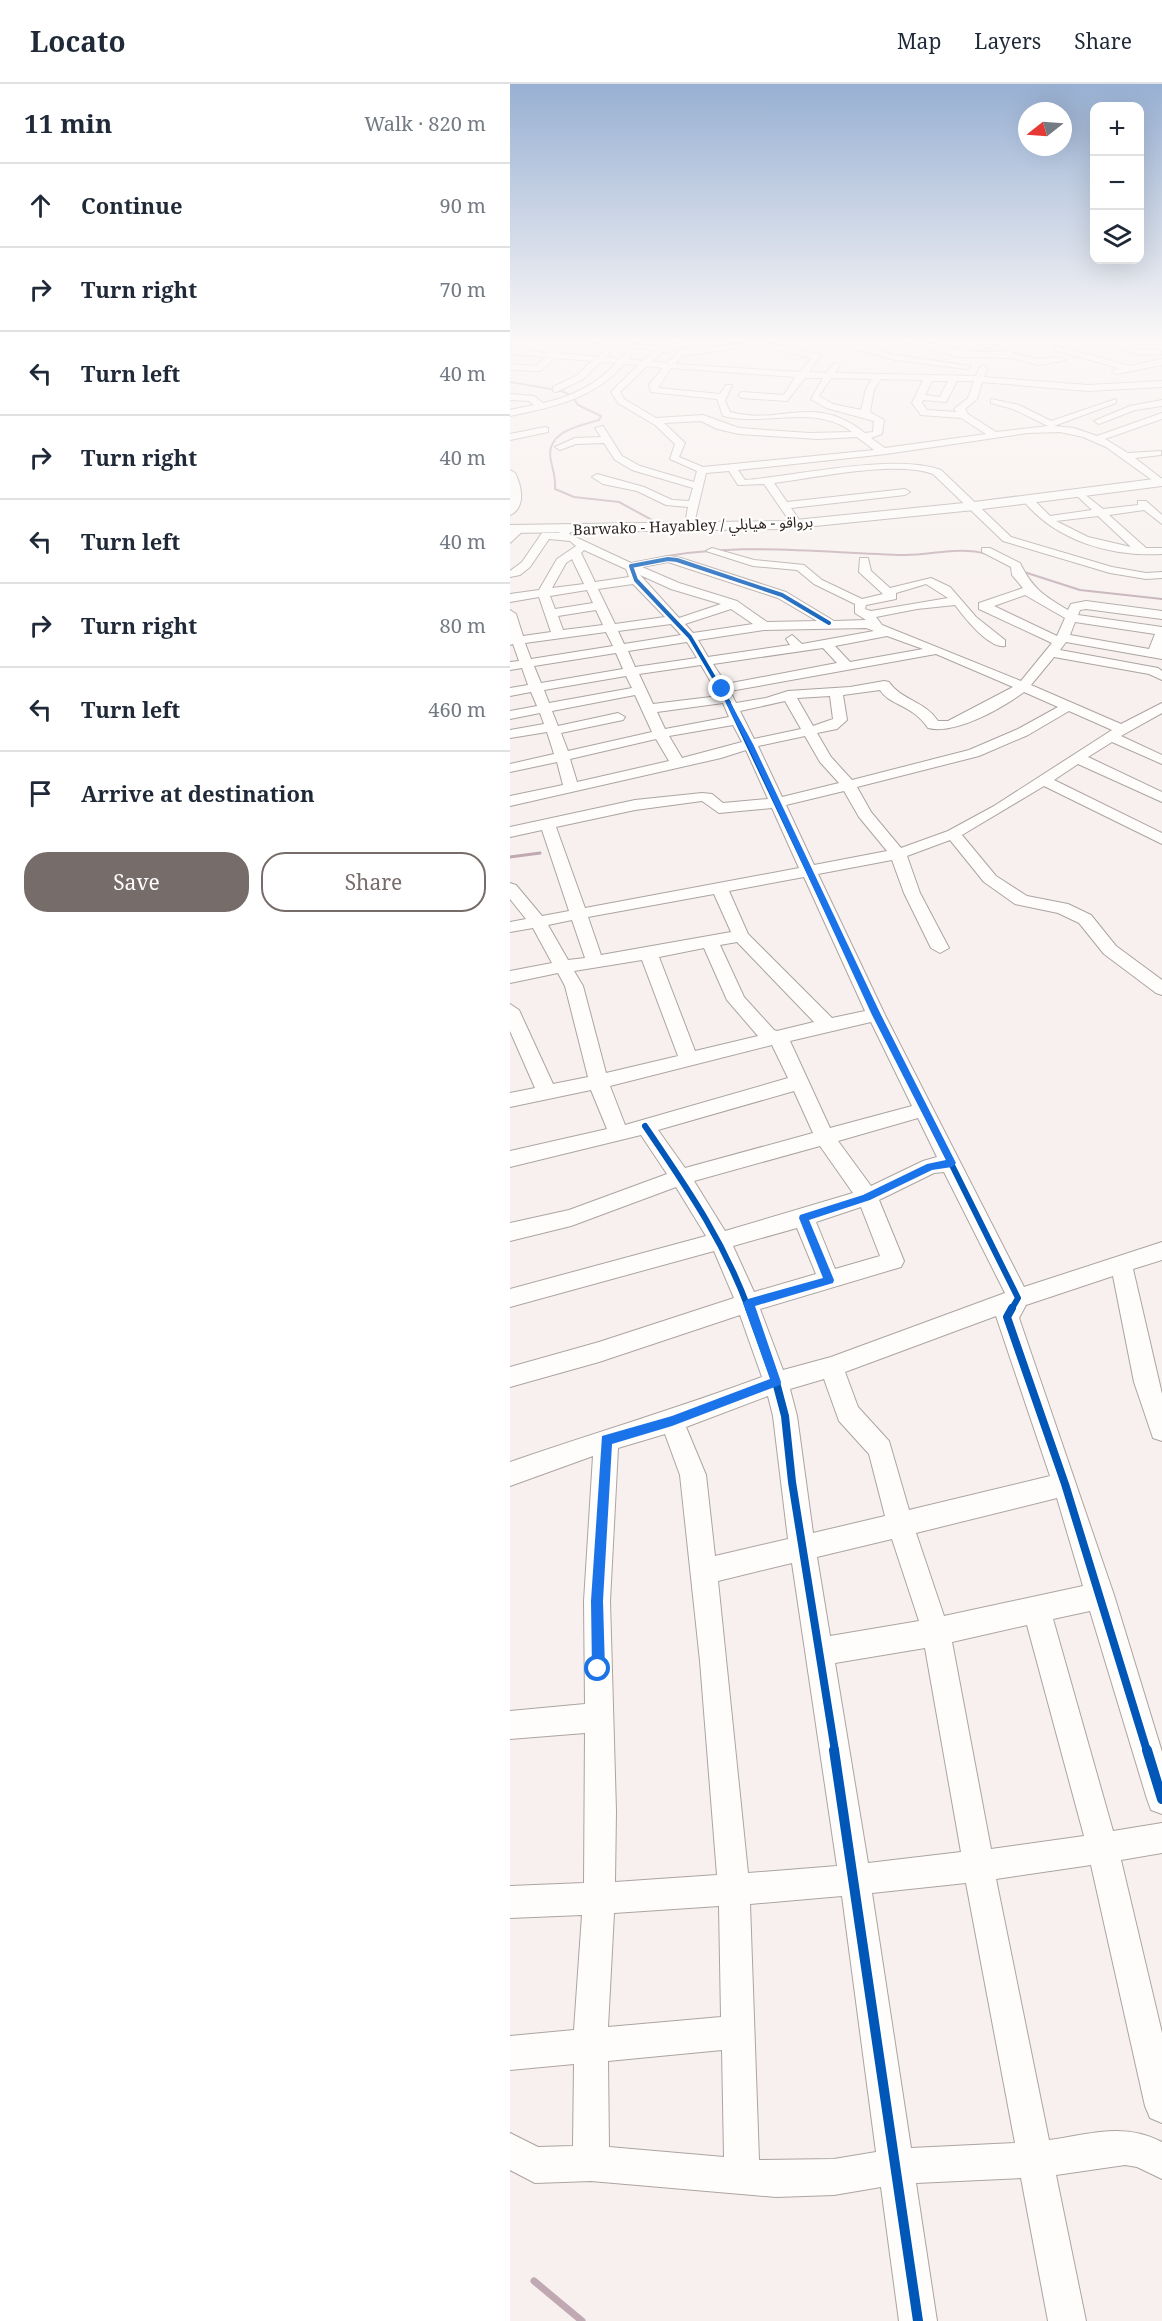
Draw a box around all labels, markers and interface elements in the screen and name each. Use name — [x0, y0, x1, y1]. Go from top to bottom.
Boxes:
text: Locato — [30, 22, 126, 60]
text: Map — [897, 27, 941, 55]
text: Layers — [974, 27, 1041, 55]
text: Share — [1074, 27, 1132, 55]
north arrow — [1018, 102, 1072, 156]
map controls — [1090, 102, 1144, 264]
button: + — [1090, 102, 1144, 156]
text: 11 min — [24, 105, 112, 141]
text: Walk · 820 m — [364, 110, 486, 137]
button: − — [1090, 156, 1144, 210]
icon: ahead — [24, 189, 57, 222]
text: Continue — [81, 190, 183, 220]
text: 90 m — [440, 192, 486, 219]
button: layers — [1090, 210, 1144, 264]
icon: right — [24, 273, 57, 306]
text: Turn right — [81, 274, 197, 304]
text: 70 m — [440, 276, 486, 303]
icon: left — [24, 357, 57, 390]
text: Turn left — [81, 358, 180, 388]
text: 40 m — [440, 360, 486, 387]
icon: right — [24, 441, 57, 474]
text: Turn right — [81, 442, 197, 472]
text: 40 m — [440, 444, 486, 471]
street label: Barwako - Hayabley / برواقو - هيابلي — [573, 511, 814, 542]
icon: left — [24, 525, 57, 558]
text: Turn left — [81, 526, 180, 556]
text: 40 m — [440, 528, 486, 555]
icon: right — [24, 609, 57, 642]
text: Turn right — [81, 610, 197, 640]
text: 80 m — [440, 612, 486, 639]
route end — [708, 675, 734, 701]
icon: left — [24, 693, 57, 726]
text: Turn left — [81, 694, 180, 724]
text: 460 m — [428, 696, 486, 723]
icon: arrive — [24, 777, 57, 810]
text: Arrive at destination — [81, 778, 315, 808]
button: Save — [24, 852, 249, 912]
button: Share — [261, 852, 486, 912]
route start — [584, 1655, 610, 1681]

